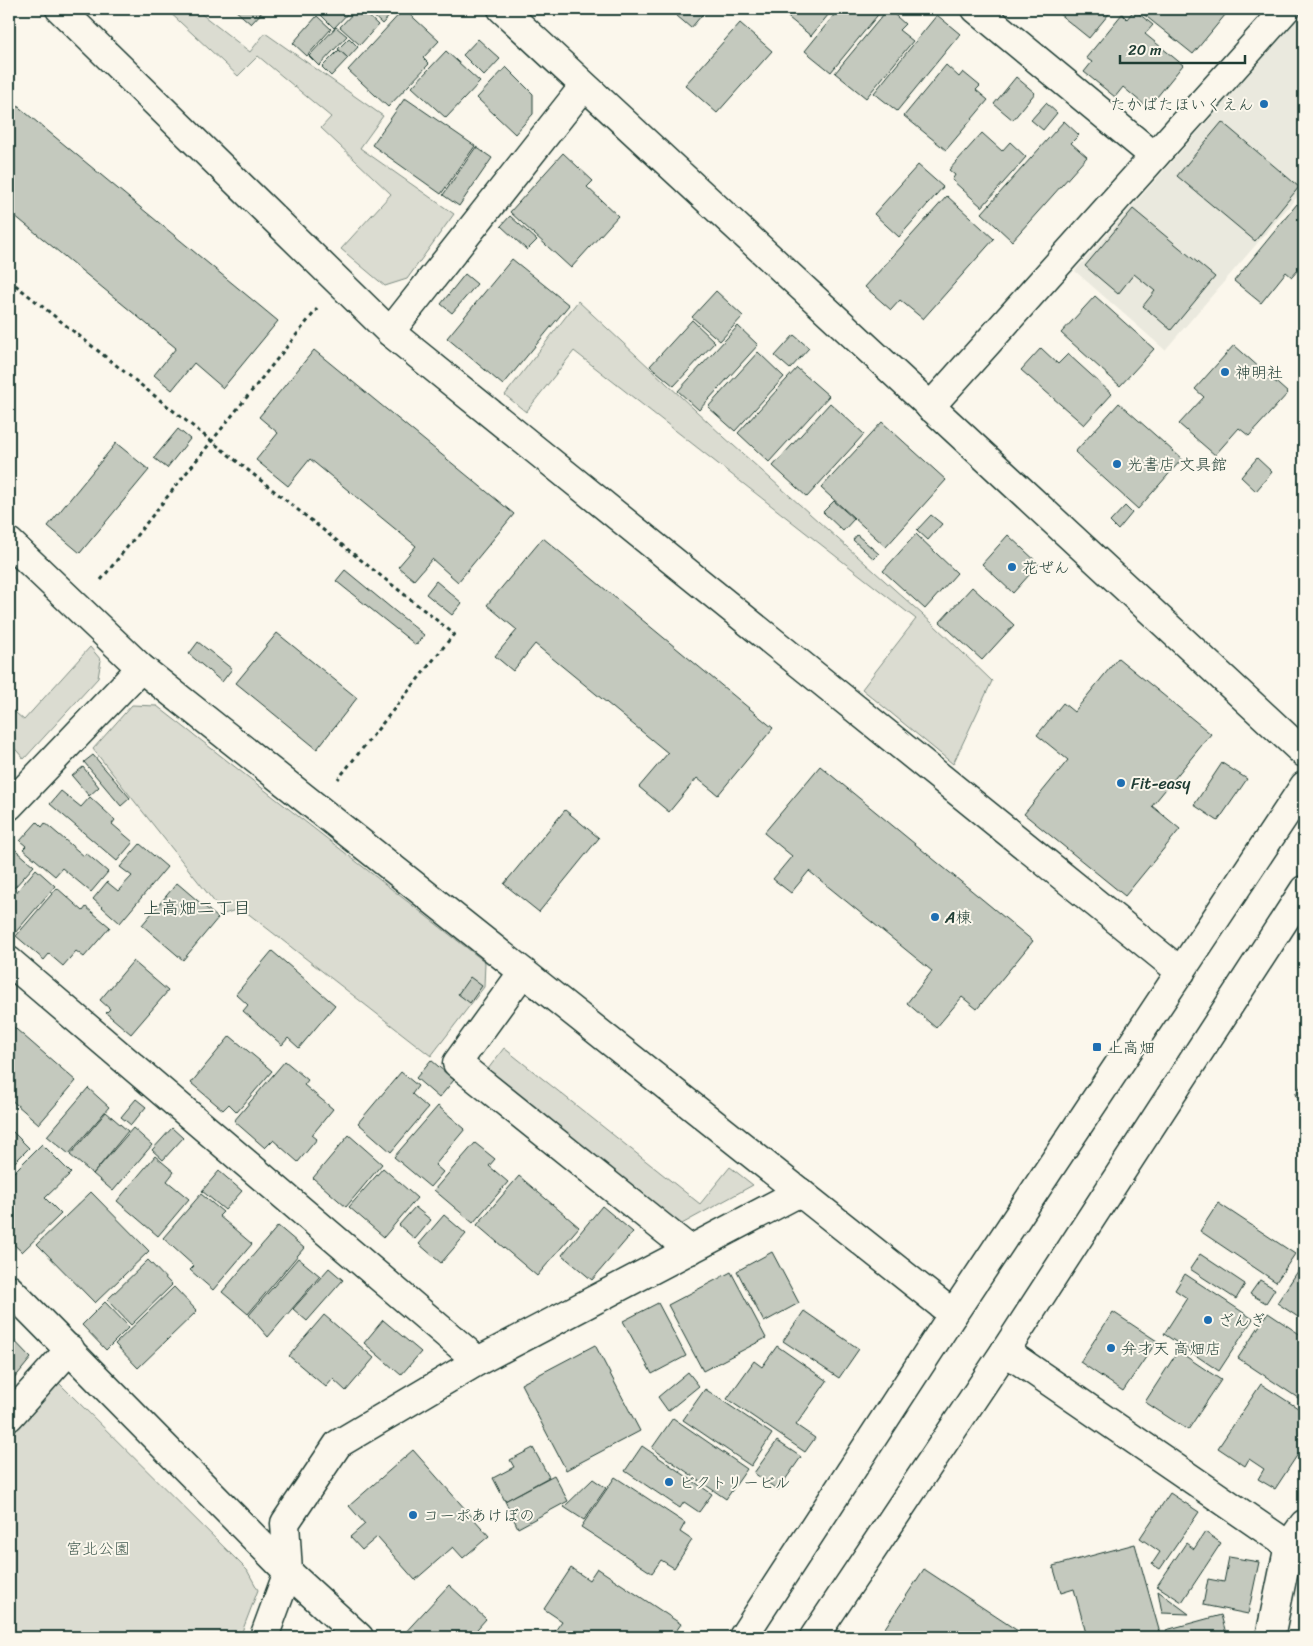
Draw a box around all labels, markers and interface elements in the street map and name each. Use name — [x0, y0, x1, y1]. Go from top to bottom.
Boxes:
scale bar — [1120, 32, 1246, 64]
text: 20 m — [1128, 37, 1162, 63]
place label: たかばたほいくえん — [1110, 90, 1254, 119]
marker: たかばたほいくえん — [1258, 98, 1270, 110]
place label: 神明社 — [1235, 358, 1283, 387]
marker: 神明社 — [1219, 366, 1231, 378]
place label: 光書店 文具館 — [1127, 450, 1227, 479]
marker: 光書店 文具館 — [1111, 458, 1123, 470]
place label: 花ぜん — [1022, 553, 1070, 582]
marker: 花ぜん — [1006, 561, 1018, 573]
place label: Fit-easy — [1131, 769, 1191, 798]
marker: Fit-easy — [1115, 777, 1127, 789]
district label: 上高畑二丁目 — [143, 892, 251, 924]
place label: A棟 — [944, 903, 972, 932]
marker: A棟 — [929, 911, 941, 923]
place label: 上高畑 — [1107, 1033, 1155, 1062]
marker: 上高畑 — [1091, 1041, 1103, 1053]
place label: ざんぎ — [1218, 1306, 1266, 1335]
marker: ざんぎ — [1202, 1314, 1214, 1326]
place label: 弁才天 高畑店 — [1121, 1334, 1221, 1363]
marker: 弁才天 高畑店 — [1105, 1342, 1117, 1354]
place label: ビクトリービル — [679, 1468, 791, 1497]
marker: ビクトリービル — [663, 1476, 675, 1488]
place label: コーポあけぼの — [423, 1501, 535, 1530]
marker: コーポあけぼの — [407, 1509, 419, 1521]
park label: 宮北公園 — [66, 1534, 130, 1563]

